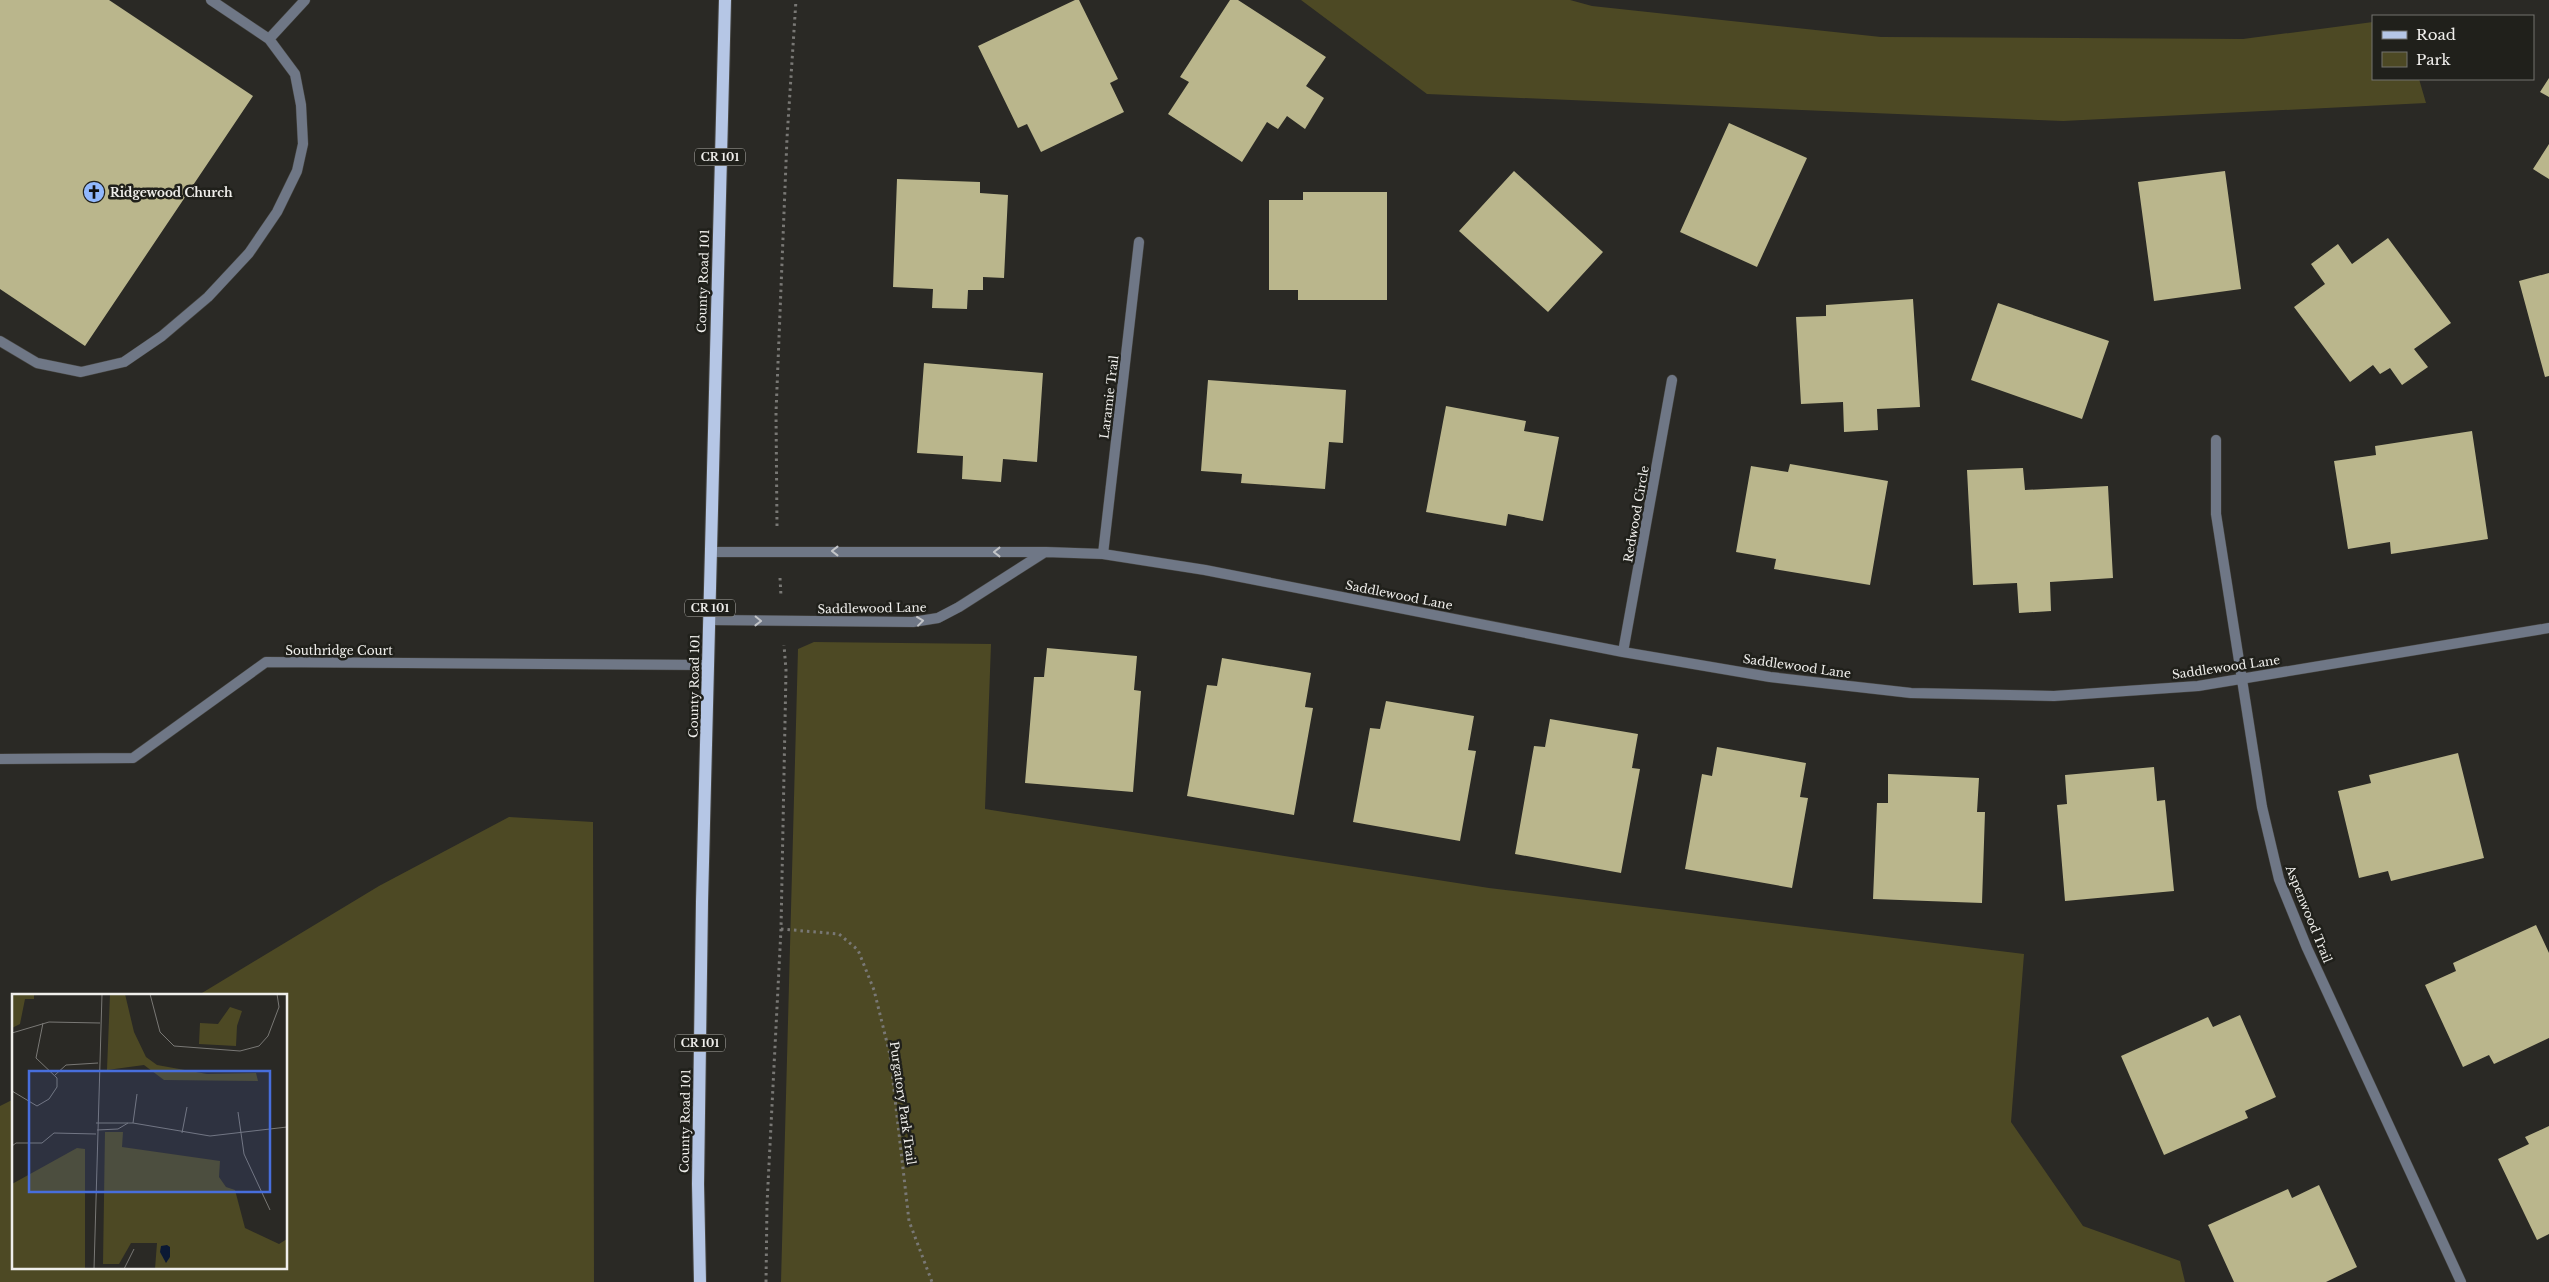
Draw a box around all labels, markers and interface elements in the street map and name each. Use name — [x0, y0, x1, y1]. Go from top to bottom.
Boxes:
legend — [2372, 15, 2534, 80]
text: Road — [2416, 25, 2456, 44]
text: Park — [2416, 50, 2452, 69]
road number: CR 101 — [695, 148, 745, 166]
church icon: Ridgewood Church — [82, 180, 106, 204]
place label: Ridgewood Church — [110, 185, 233, 200]
street label: County Road 101 — [694, 229, 712, 333]
street label: Laramie Trail — [1096, 354, 1122, 440]
street label: Redwood Circle — [1620, 464, 1652, 564]
one-way arrow — [831, 546, 838, 556]
one-way arrow — [993, 547, 1001, 557]
street label: Saddlewood Lane — [1344, 577, 1454, 613]
road number: CR 101 — [685, 600, 735, 616]
street label: Saddlewood Lane — [817, 600, 927, 616]
one-way arrow — [754, 616, 762, 626]
one-way arrow — [917, 616, 925, 627]
street label: County Road 101 — [686, 634, 702, 738]
street label: Southridge Court — [285, 643, 393, 658]
street label: Saddlewood Lane — [1742, 651, 1852, 681]
street label: Saddlewood Lane — [2171, 652, 2281, 682]
street label: Aspenwood Trail — [2282, 862, 2335, 965]
inset map — [12, 994, 288, 1270]
road number: CR 101 — [675, 1034, 725, 1052]
street label: Purgatory Park Trail — [887, 1040, 919, 1166]
street label: County Road 101 — [677, 1069, 693, 1173]

